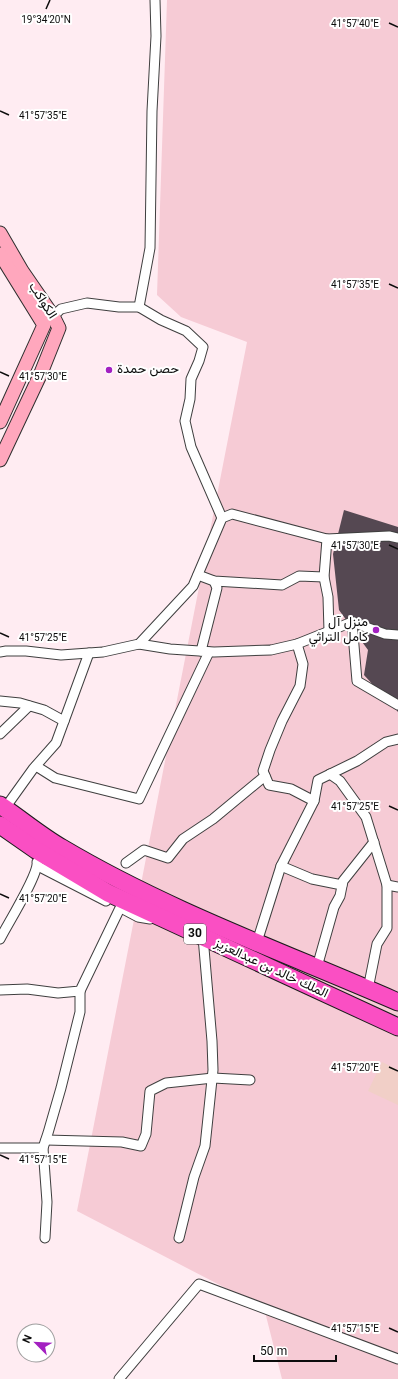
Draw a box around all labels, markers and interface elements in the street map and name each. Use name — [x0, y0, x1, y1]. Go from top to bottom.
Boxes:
text: 19°34'20"N — [21, 13, 71, 28]
text: 41°57'40"E — [331, 17, 379, 32]
text: 41°57'35"E — [19, 109, 67, 124]
text: 41°57'35"E — [331, 278, 379, 293]
street label: الكواكب — [23, 279, 61, 323]
place label: حصن حمدة — [117, 360, 179, 380]
marker: حصن حمدة — [104, 365, 114, 375]
text: 41°57'30"E — [19, 370, 67, 385]
text: 41°57'30"E — [331, 539, 379, 554]
place label: منزل آل كامل التراثي — [309, 613, 368, 648]
marker: منزل آل كامل التراثي — [371, 625, 381, 635]
text: 41°57'25"E — [19, 631, 67, 646]
text: 41°57'25"E — [331, 800, 379, 815]
text: 41°57'20"E — [19, 892, 67, 907]
road number: 30 — [184, 924, 206, 944]
street label: الملك خالد بن عبدالعزيز — [210, 933, 331, 1004]
text: 41°57'20"E — [331, 1061, 379, 1076]
text: 41°57'15"E — [19, 1153, 67, 1168]
text: 41°57'15"E — [331, 1322, 379, 1337]
north arrow — [16, 1323, 56, 1363]
text: N — [19, 1332, 38, 1347]
scale bar — [254, 1337, 336, 1363]
text: 50 m — [260, 1343, 287, 1361]

